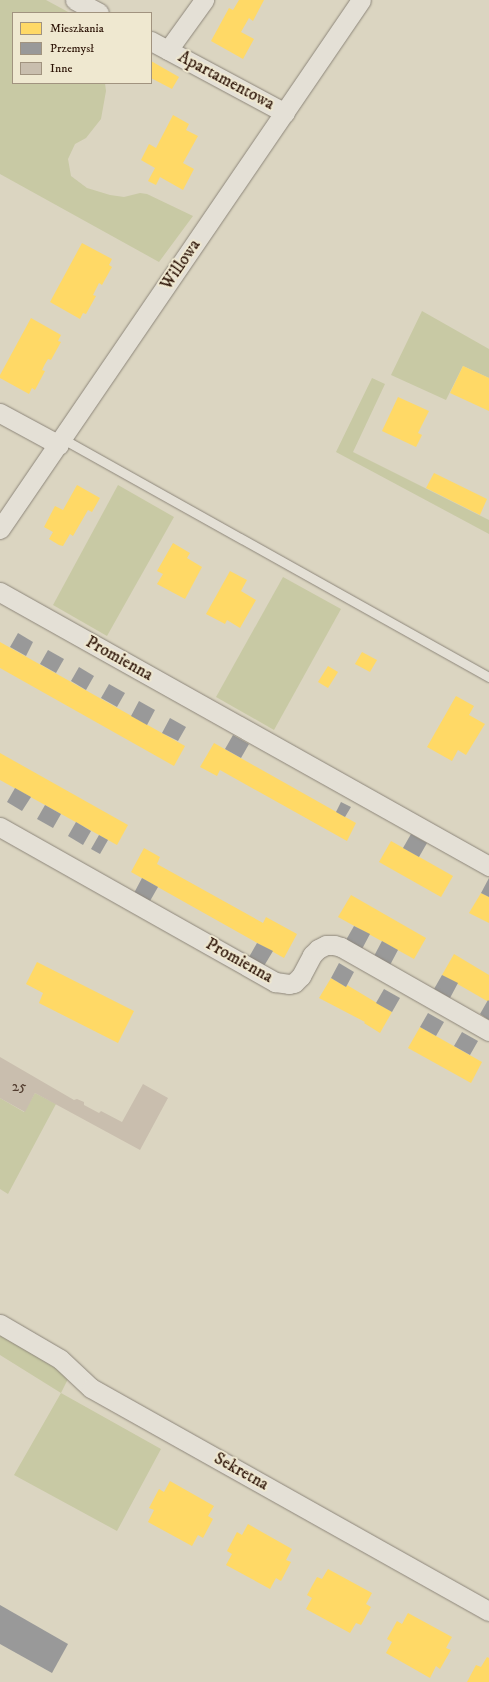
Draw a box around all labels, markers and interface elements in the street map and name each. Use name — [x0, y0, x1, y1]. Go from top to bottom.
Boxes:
legend — [12, 12, 152, 84]
text: Mieszkania — [50, 21, 104, 36]
text: Przemysł — [50, 41, 94, 56]
street label: Apartamentowa — [174, 47, 278, 115]
text: Inne — [50, 61, 72, 76]
street label: Willowa — [157, 236, 205, 294]
street label: Promienna — [82, 632, 156, 686]
street label: Promienna — [202, 934, 276, 988]
house number: 25 — [12, 1078, 26, 1096]
street label: Sekretna — [210, 1449, 272, 1495]

